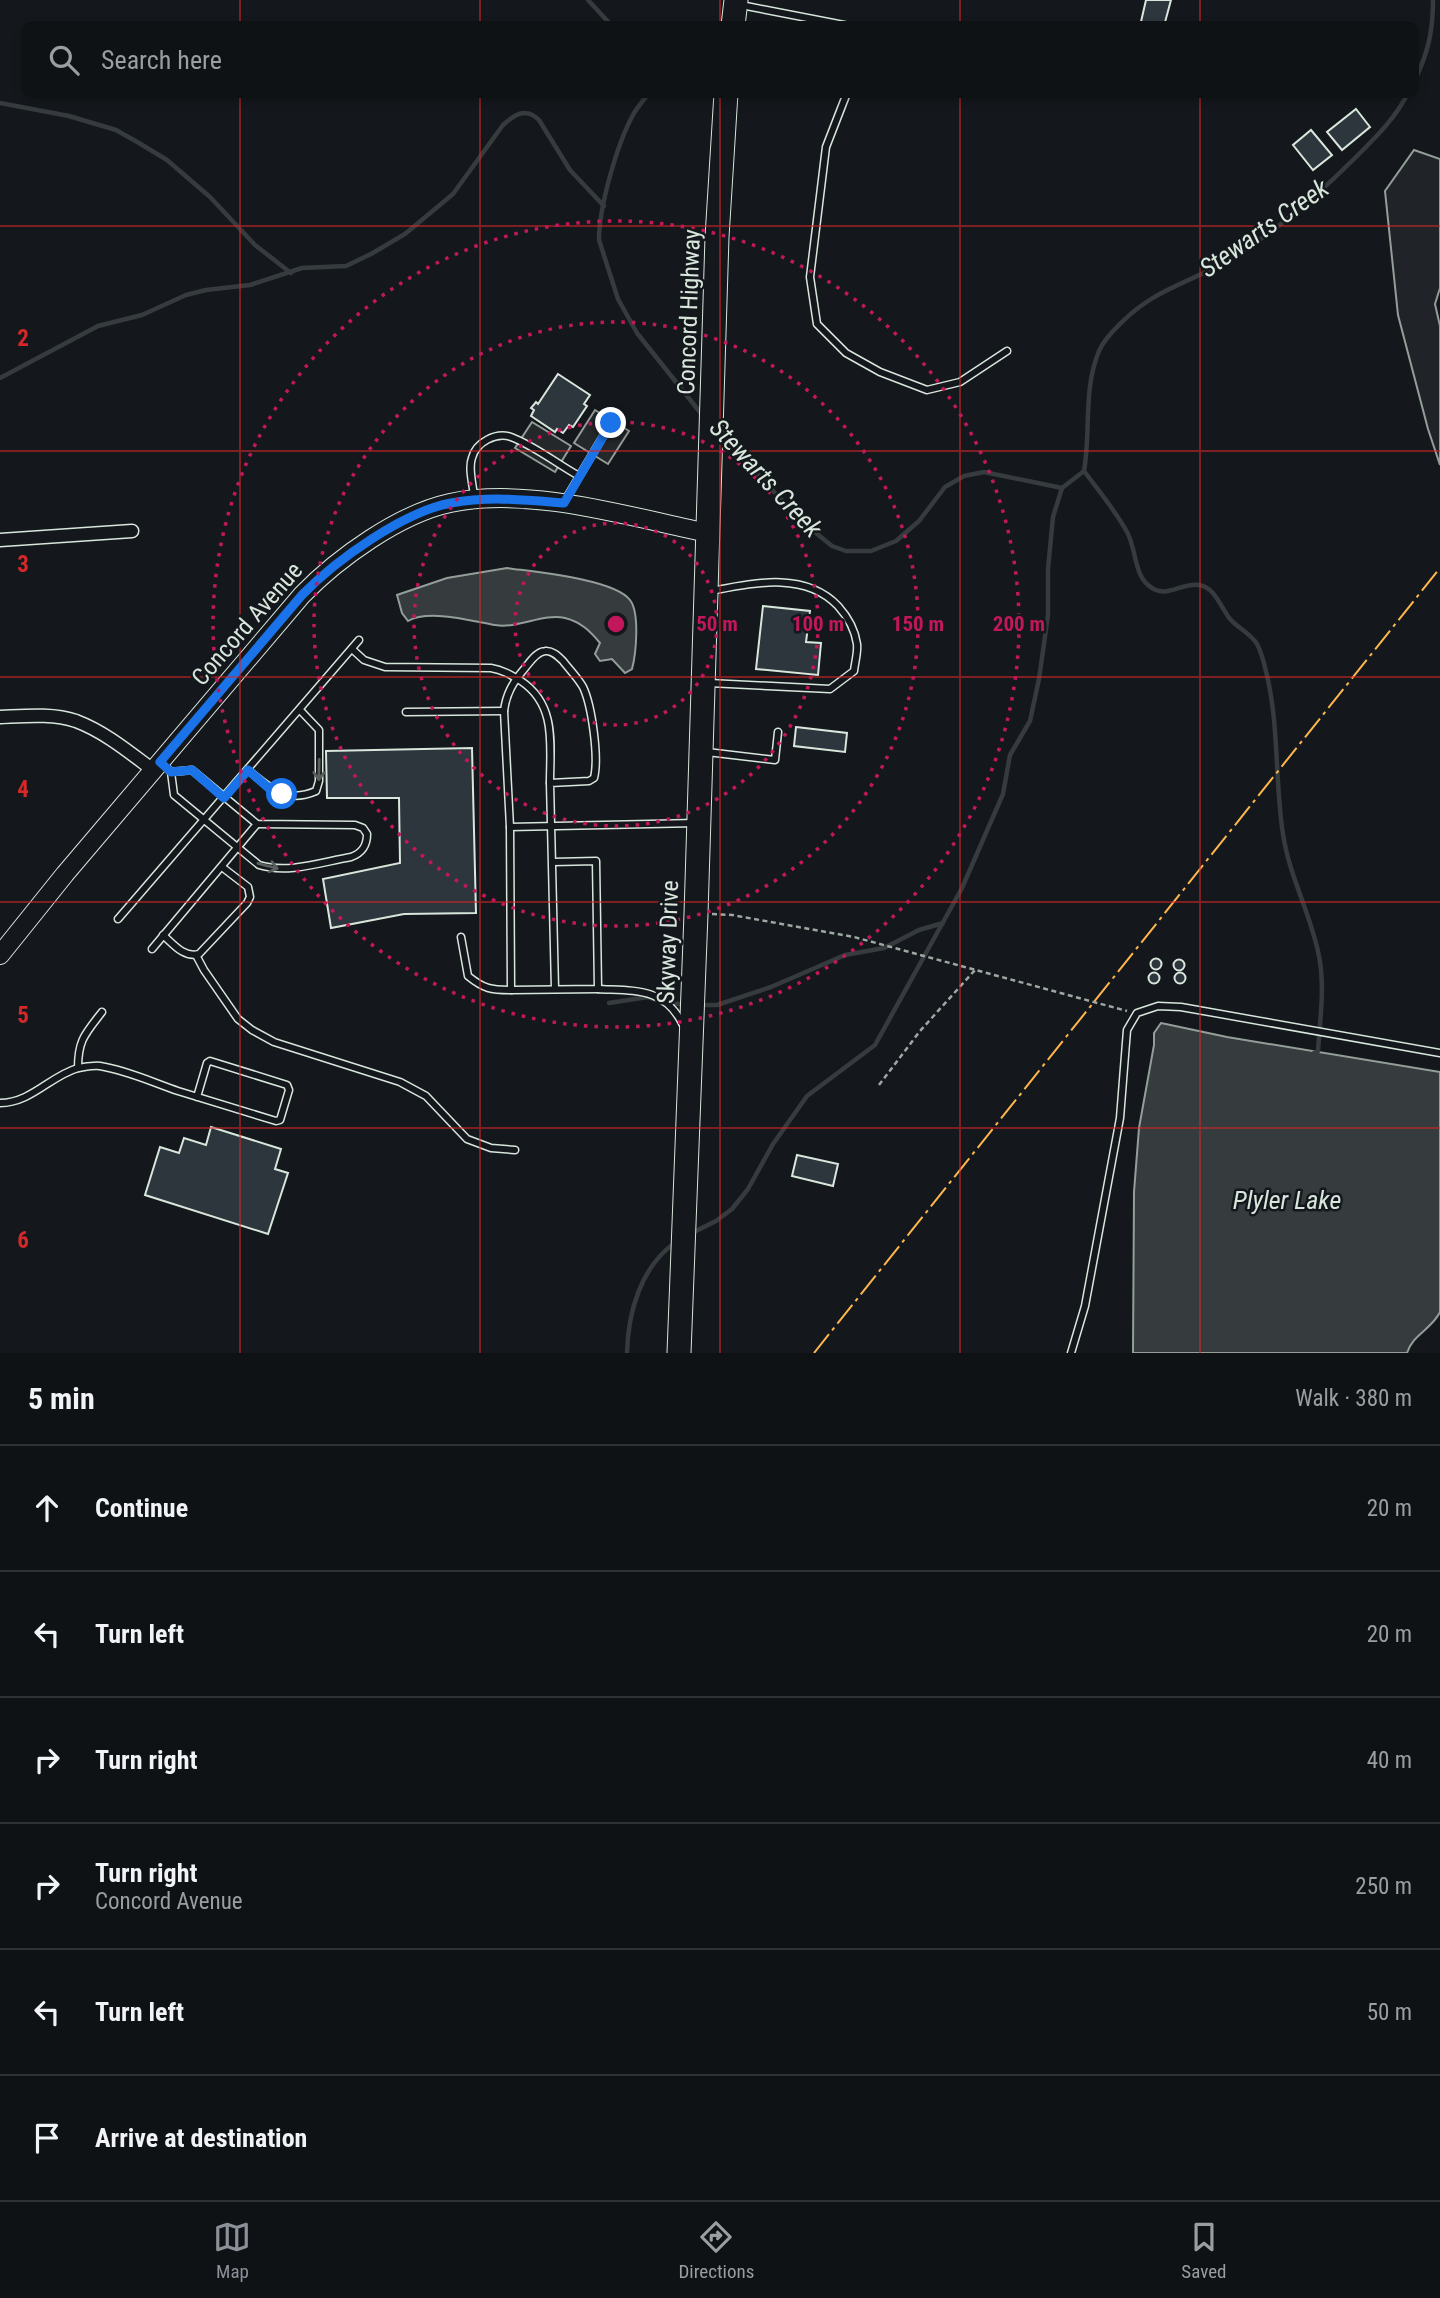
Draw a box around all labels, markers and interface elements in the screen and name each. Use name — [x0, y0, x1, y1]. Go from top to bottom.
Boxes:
search box — [21, 21, 1419, 98]
icon: search — [45, 41, 83, 79]
text: Search here — [101, 45, 222, 75]
water label: Stewarts Creek — [1194, 172, 1335, 284]
street label: Concord Highway — [672, 229, 706, 395]
text: 2 — [17, 325, 29, 352]
route end — [595, 407, 626, 438]
water label: Stewarts Creek — [704, 413, 829, 544]
text: 3 — [17, 551, 29, 578]
street label: Concord Avenue — [186, 557, 308, 691]
centre of rings — [604, 612, 628, 636]
text: 50 m — [696, 612, 738, 636]
text: 100 m — [792, 612, 844, 636]
text: 150 m — [892, 612, 944, 636]
text: 200 m — [993, 612, 1045, 636]
one-way arrow — [313, 758, 326, 781]
text: 4 — [17, 776, 29, 803]
route start — [266, 778, 297, 809]
one-way arrow — [256, 860, 278, 873]
street label: Skyway Drive — [652, 880, 684, 1004]
text: 5 — [17, 1002, 29, 1029]
water label: Plyler Lake — [1233, 1185, 1341, 1215]
text: 6 — [17, 1227, 29, 1254]
text: 5 min — [28, 1381, 95, 1416]
text: Walk · 380 m — [1295, 1385, 1412, 1412]
icon: ahead — [28, 1489, 66, 1527]
text: Continue — [95, 1493, 188, 1523]
text: 20 m — [1367, 1495, 1412, 1522]
icon: left — [28, 1615, 66, 1653]
text: Turn left — [95, 1619, 184, 1649]
text: 20 m — [1367, 1621, 1412, 1648]
icon: right — [28, 1741, 66, 1779]
text: Turn right — [95, 1745, 197, 1775]
text: 40 m — [1367, 1747, 1412, 1774]
text: Turn right — [95, 1858, 197, 1888]
icon: right — [28, 1867, 66, 1905]
text: 250 m — [1355, 1873, 1412, 1900]
text: Concord Avenue — [95, 1888, 243, 1915]
icon: left — [28, 1993, 66, 2031]
text: Turn left — [95, 1997, 184, 2027]
text: 50 m — [1367, 1999, 1412, 2026]
icon: arrive — [28, 2119, 66, 2157]
text: Arrive at destination — [95, 2123, 307, 2153]
tab: Map — [213, 2218, 251, 2283]
tab: Directions — [678, 2218, 754, 2283]
tab: Saved — [1181, 2218, 1227, 2283]

